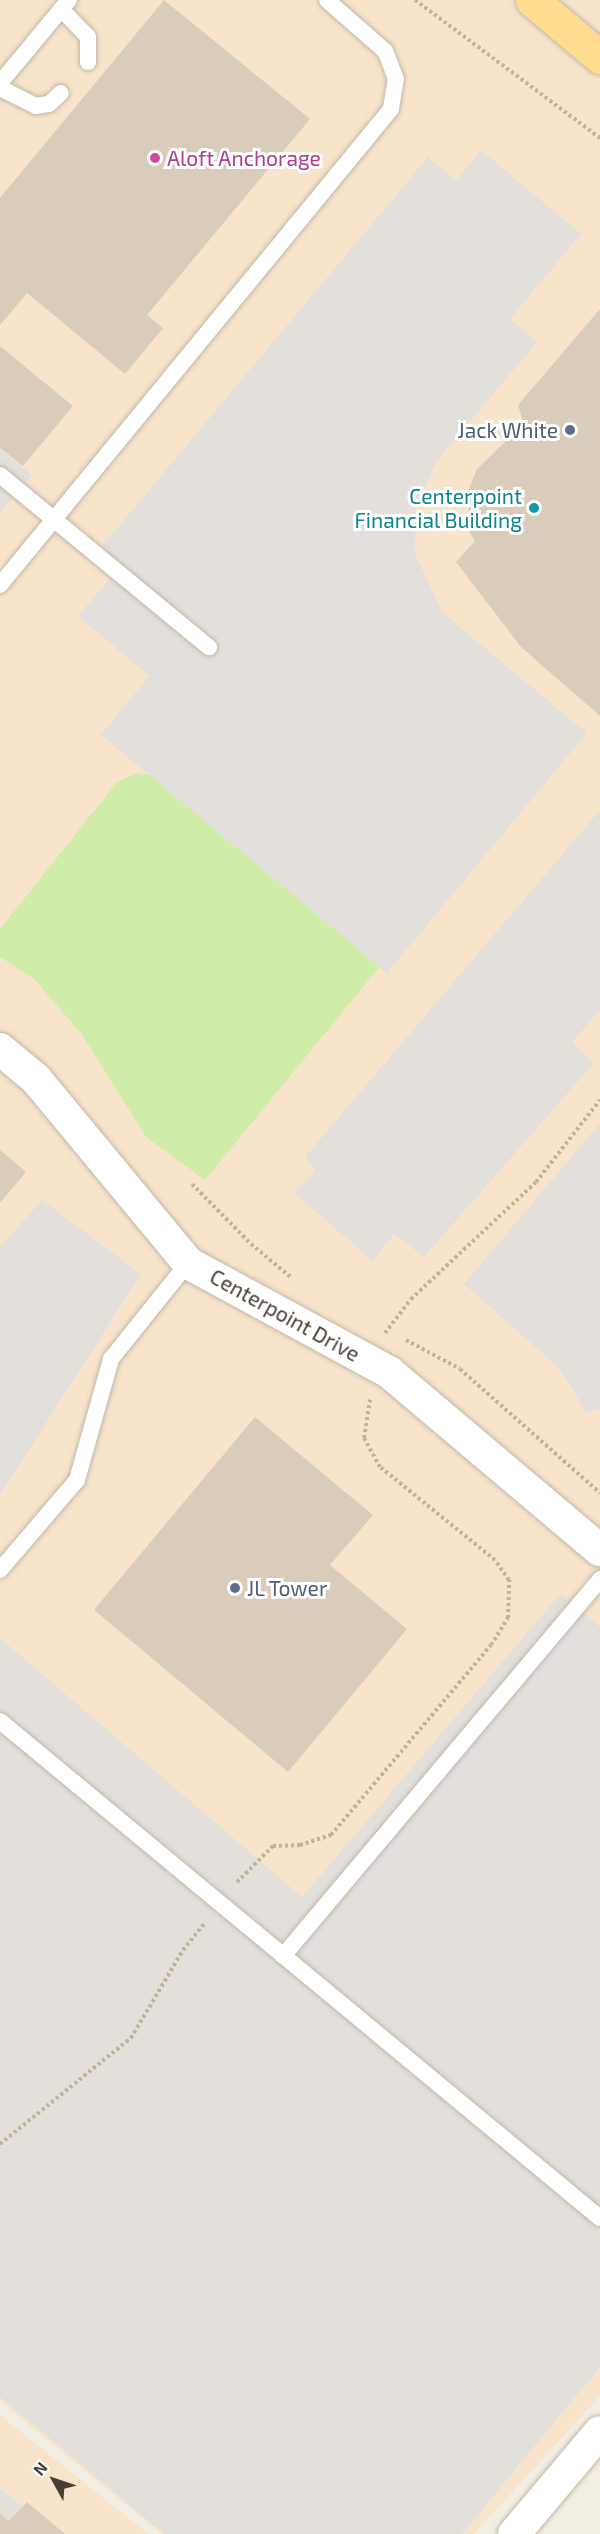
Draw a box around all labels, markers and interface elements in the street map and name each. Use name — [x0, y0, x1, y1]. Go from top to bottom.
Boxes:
place label: Aloft Anchorage — [167, 145, 321, 171]
marker: Aloft Anchorage — [148, 151, 162, 165]
place label: Jack White — [457, 417, 558, 443]
marker: Jack White — [563, 423, 577, 437]
place label: Centerpoint Financial Building — [354, 483, 522, 533]
marker: Centerpoint Financial Building — [527, 501, 541, 515]
street label: Centerpoint Drive — [206, 1263, 364, 1367]
place label: JL Tower — [247, 1575, 328, 1601]
marker: JL Tower — [228, 1581, 242, 1595]
north arrow — [24, 2450, 84, 2510]
text: N — [29, 2458, 51, 2479]

